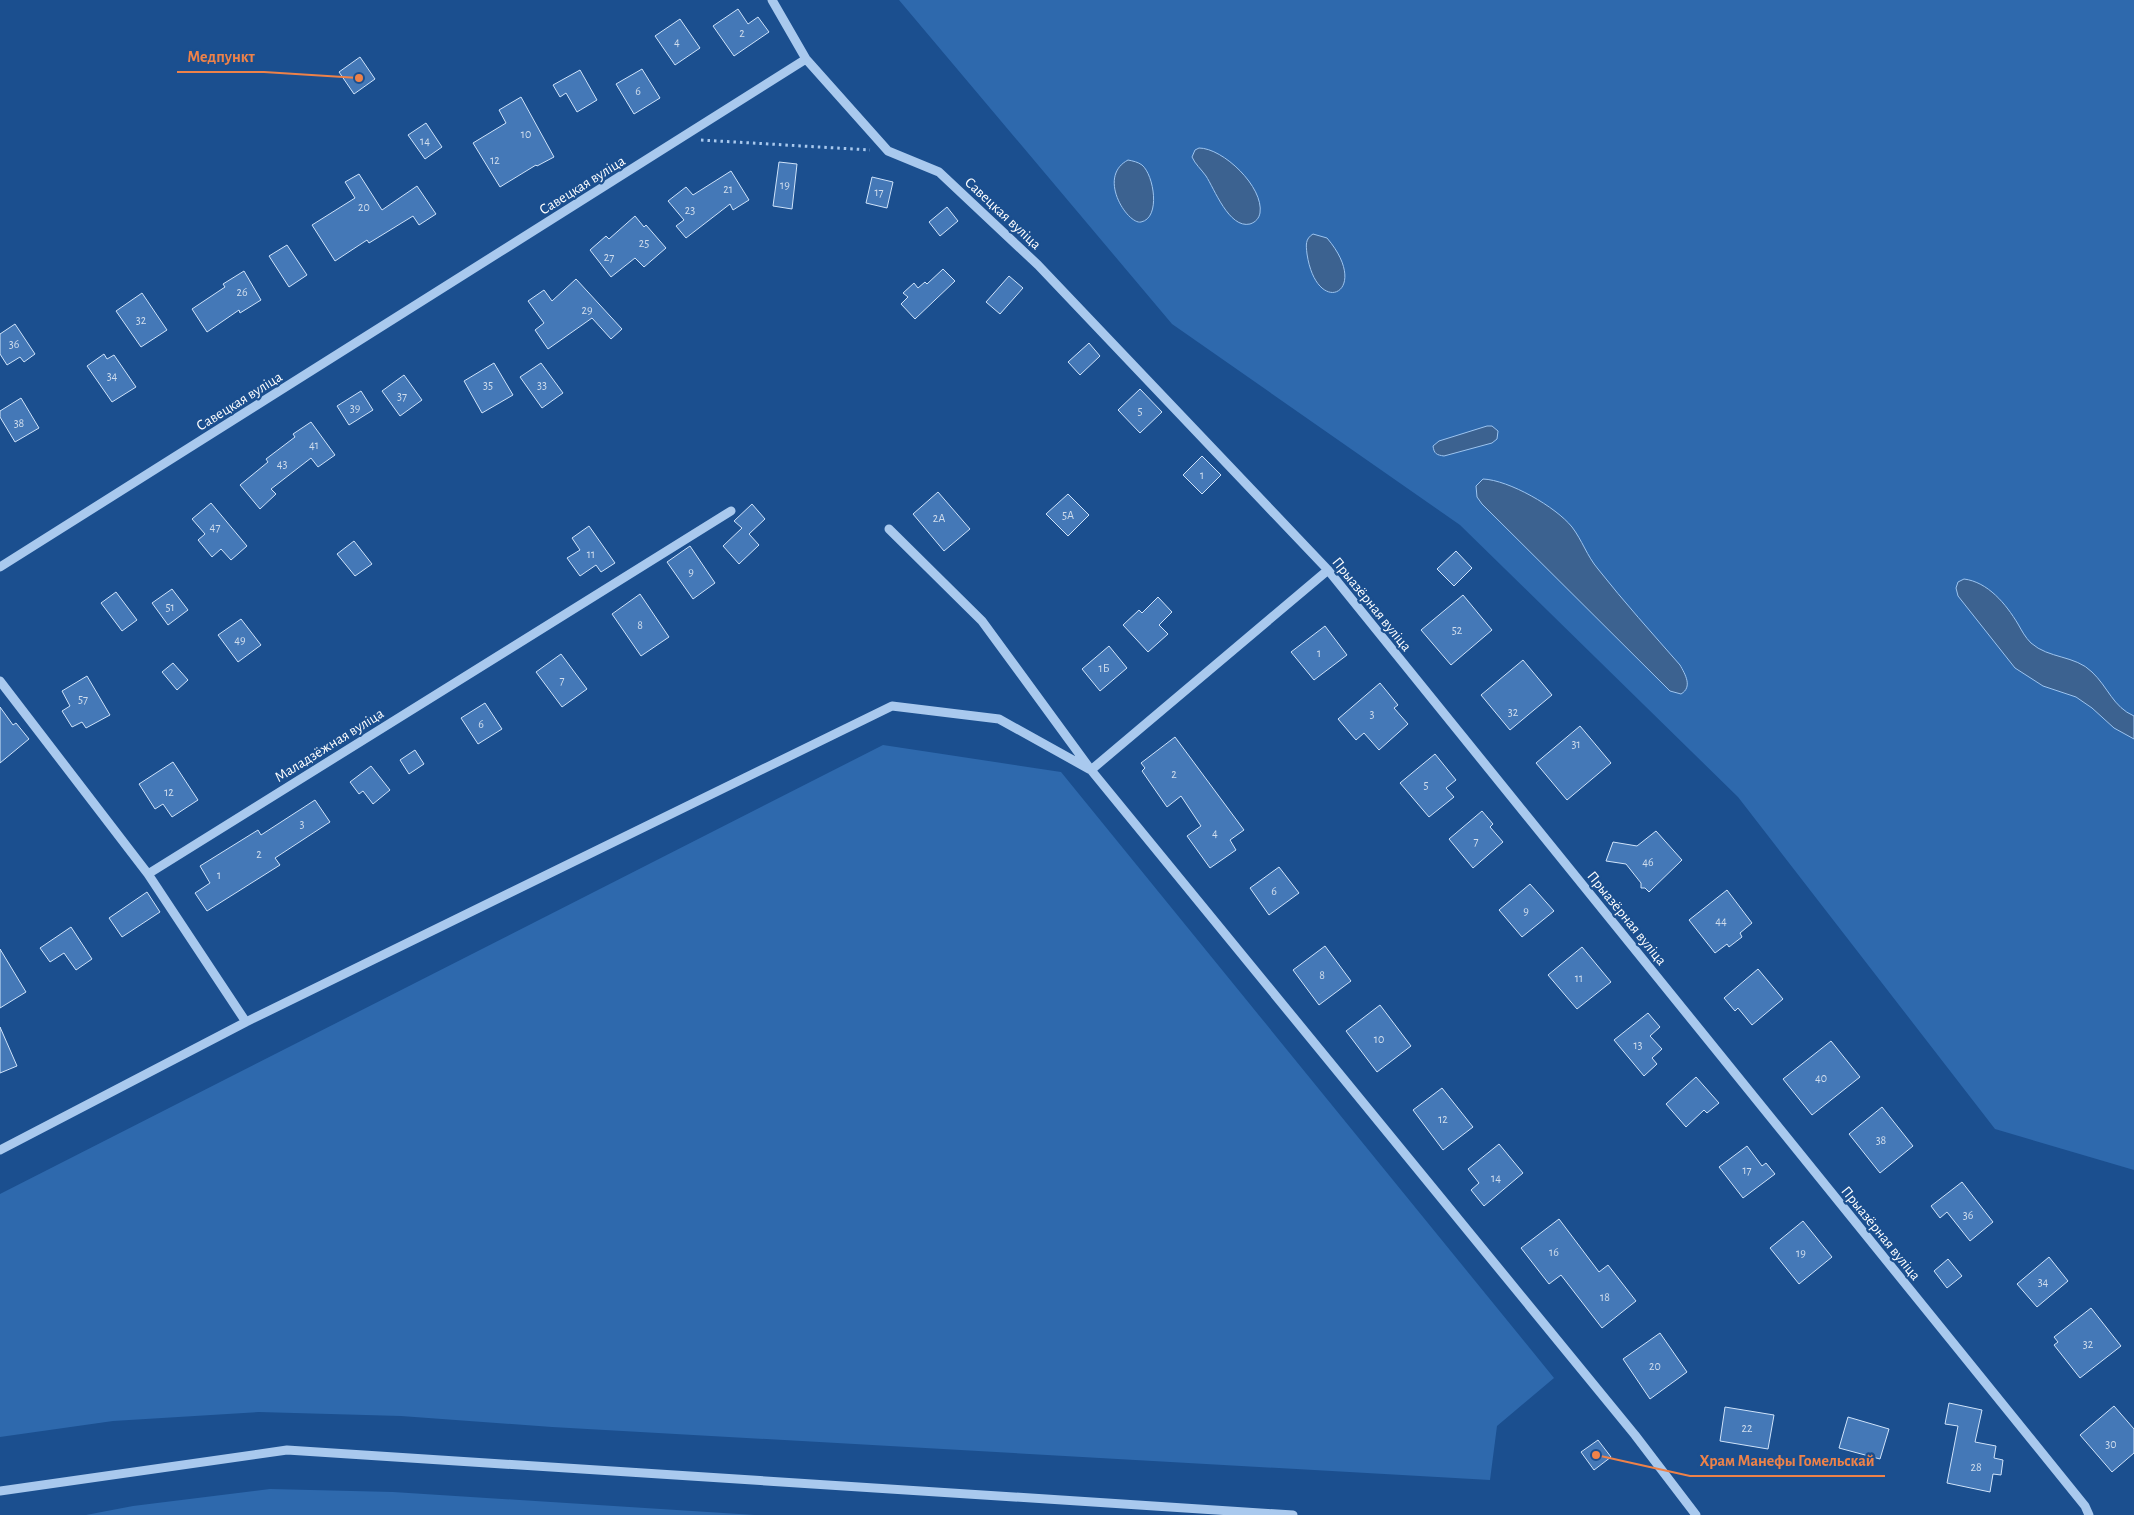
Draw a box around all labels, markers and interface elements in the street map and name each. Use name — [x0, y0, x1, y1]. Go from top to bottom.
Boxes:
house number: 2 — [739, 27, 745, 39]
house number: 4 — [674, 36, 680, 48]
callout: Медпункт — [177, 41, 264, 72]
text: Медпункт — [187, 49, 256, 66]
house number: 6 — [635, 85, 641, 97]
house number: 10 — [521, 128, 531, 140]
house number: 14 — [420, 135, 430, 147]
street label: Савецкая вуліца — [537, 153, 628, 218]
house number: 12 — [490, 154, 500, 166]
street label: Савецкая вуліца — [962, 174, 1044, 252]
house number: 19 — [780, 179, 790, 191]
house number: 21 — [723, 183, 733, 195]
house number: 17 — [874, 186, 884, 198]
house number: 20 — [358, 201, 370, 213]
house number: 23 — [685, 204, 695, 216]
house number: 25 — [639, 237, 649, 249]
house number: 27 — [604, 251, 614, 263]
house number: 26 — [236, 286, 248, 298]
house number: 29 — [581, 304, 593, 316]
house number: 32 — [136, 314, 147, 326]
house number: 36 — [9, 338, 20, 350]
street label: Савецкая вуліца — [194, 369, 285, 434]
house number: 34 — [107, 370, 118, 382]
house number: 35 — [483, 379, 493, 391]
house number: 33 — [537, 379, 547, 391]
house number: 37 — [397, 390, 407, 402]
house number: 39 — [350, 402, 361, 414]
house number: 5 — [1137, 405, 1143, 417]
house number: 38 — [14, 417, 25, 429]
house number: 41 — [309, 439, 319, 451]
house number: 43 — [277, 458, 287, 470]
house number: 1 — [1200, 469, 1204, 481]
house number: 5А — [1062, 509, 1074, 521]
house number: 2А — [933, 512, 945, 524]
house number: 47 — [210, 521, 220, 533]
house number: 11 — [587, 548, 595, 560]
street label: Прыазёрная вуліца — [1329, 554, 1414, 654]
house number: 9 — [688, 566, 694, 578]
house number: 51 — [165, 601, 175, 613]
house number: 8 — [637, 619, 643, 631]
house number: 52 — [1452, 624, 1463, 636]
house number: 49 — [234, 634, 246, 646]
house number: 1 — [1317, 647, 1321, 659]
house number: 1Б — [1099, 662, 1110, 674]
house number: 7 — [559, 674, 565, 686]
house number: 57 — [78, 693, 88, 705]
street label: Маладзёжная вуліца — [272, 706, 387, 785]
house number: 32 — [1508, 706, 1519, 718]
house number: 3 — [1370, 708, 1375, 720]
house number: 6 — [478, 718, 484, 730]
house number: 31 — [1571, 738, 1581, 750]
house number: 2 — [1171, 768, 1177, 780]
house number: 5 — [1423, 779, 1429, 791]
house number: 12 — [164, 786, 174, 798]
house number: 3 — [300, 818, 305, 830]
house number: 4 — [1212, 827, 1218, 839]
house number: 7 — [1473, 835, 1479, 847]
house number: 2 — [256, 848, 262, 860]
house number: 46 — [1642, 856, 1654, 868]
street label: Прыазёрная вуліца — [1584, 868, 1669, 968]
house number: 1 — [217, 869, 221, 881]
house number: 6 — [1271, 885, 1277, 897]
house number: 9 — [1523, 905, 1529, 917]
house number: 44 — [1715, 915, 1727, 927]
house number: 8 — [1319, 969, 1325, 981]
house number: 11 — [1575, 972, 1583, 984]
house number: 10 — [1374, 1033, 1384, 1045]
house number: 13 — [1633, 1039, 1643, 1051]
house number: 40 — [1815, 1072, 1827, 1084]
house number: 12 — [1438, 1113, 1448, 1125]
house number: 38 — [1876, 1134, 1887, 1146]
house number: 17 — [1742, 1164, 1752, 1176]
house number: 14 — [1491, 1172, 1501, 1184]
street label: Прыазёрная вуліца — [1838, 1183, 1923, 1283]
house number: 36 — [1963, 1209, 1974, 1221]
house number: 16 — [1549, 1246, 1559, 1258]
house number: 19 — [1796, 1247, 1806, 1259]
house number: 34 — [2038, 1276, 2049, 1288]
house number: 18 — [1600, 1291, 1610, 1303]
house number: 32 — [2083, 1338, 2094, 1350]
house number: 20 — [1649, 1360, 1661, 1372]
house number: 22 — [1742, 1422, 1753, 1434]
house number: 30 — [2105, 1438, 2117, 1450]
callout: Храм Манефы Гомельскай — [1690, 1445, 1885, 1476]
text: Храм Манефы Гомельскай — [1699, 1453, 1875, 1469]
house number: 28 — [1970, 1461, 1982, 1473]

